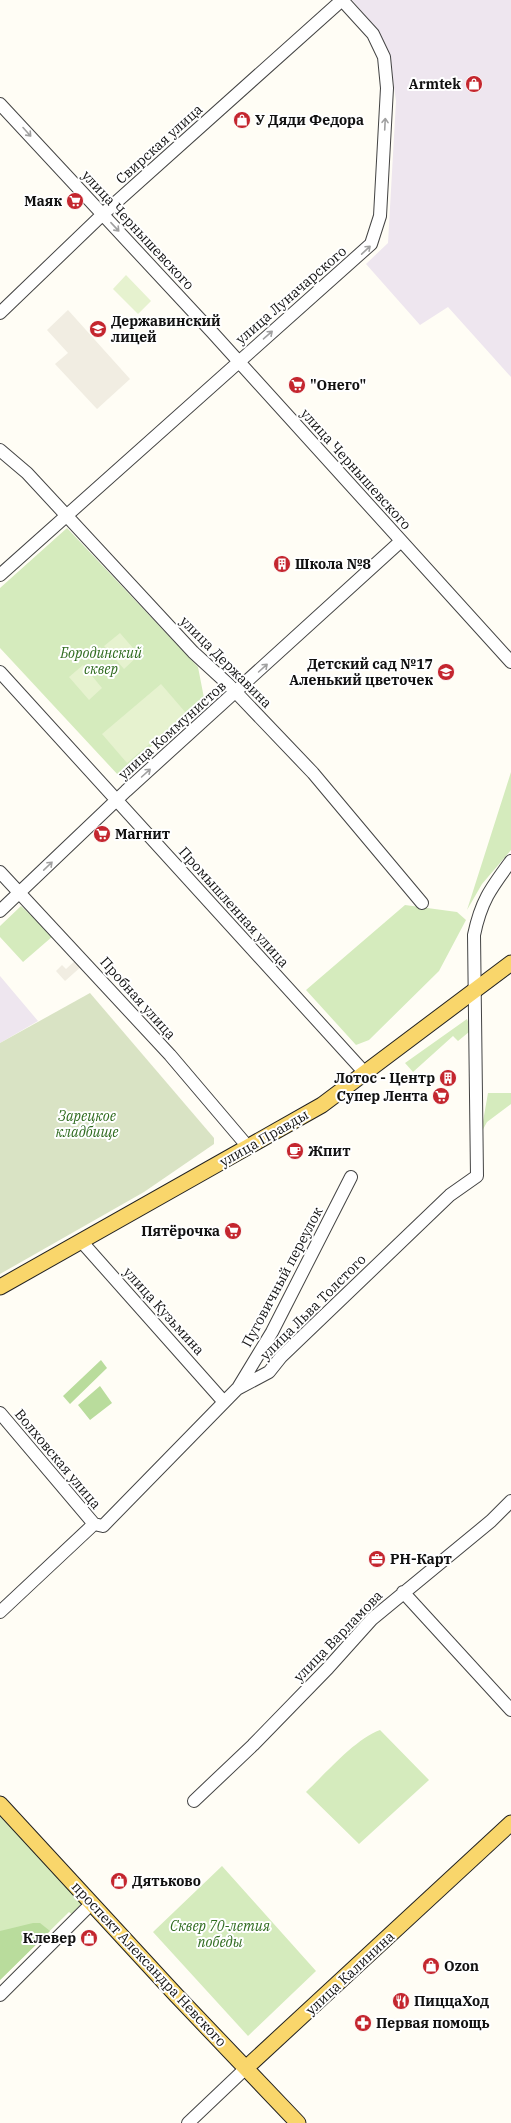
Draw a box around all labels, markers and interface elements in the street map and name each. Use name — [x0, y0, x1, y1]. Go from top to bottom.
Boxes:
shop icon: Armtek — [464, 74, 484, 94]
place label: Armtek — [409, 75, 461, 93]
street label: Свирская улица — [112, 100, 206, 188]
shop icon: У Дяди Федора — [232, 110, 252, 130]
place label: У Дяди Федора — [255, 111, 364, 129]
one-way arrow — [382, 118, 389, 131]
one-way arrow — [22, 127, 31, 137]
street label: улица Чернышевского — [78, 167, 198, 294]
supermarket icon: Маяк — [65, 191, 85, 211]
place label: Маяк — [24, 192, 62, 210]
one-way arrow — [110, 222, 120, 232]
street label: улица Луначарского — [232, 242, 350, 348]
one-way arrow — [360, 246, 370, 255]
place label: Державинский лицей — [110, 312, 221, 346]
school or university icon: Державинский лицей — [88, 319, 108, 339]
one-way arrow — [262, 331, 273, 340]
supermarket icon: "Онего" — [287, 375, 307, 395]
place label: "Онего" — [310, 376, 366, 394]
street label: улица Чернышевского — [297, 405, 415, 533]
building icon: Школа №8 — [272, 554, 292, 574]
place label: Школа №8 — [295, 555, 371, 573]
street label: улица Державина — [176, 612, 276, 712]
park label: Бородинский сквер — [59, 644, 142, 678]
place label: Детский сад №17 Аленький цветочек — [289, 655, 433, 689]
school or university icon: Детский сад №17 Аленький цветочек — [436, 662, 456, 682]
one-way arrow — [258, 663, 268, 672]
street label: улица Коммунистов — [114, 677, 230, 783]
one-way arrow — [141, 768, 151, 778]
supermarket icon: Магнит — [92, 824, 112, 844]
place label: Магнит — [115, 825, 170, 843]
street label: Промышленная улица — [175, 843, 293, 971]
one-way arrow — [43, 861, 53, 870]
street label: Пробная улица — [96, 953, 180, 1043]
building icon: Лотос - Центр — [438, 1068, 458, 1088]
place label: Лотос - Центр — [334, 1069, 435, 1087]
supermarket icon: Супер Лента — [431, 1086, 451, 1106]
place label: Супер Лента — [337, 1087, 428, 1105]
street label: улица Правды — [216, 1105, 312, 1171]
park label: Зарецкое кладбище — [55, 1107, 119, 1141]
cafe icon: Жпит — [285, 1141, 305, 1161]
place label: Жпит — [308, 1142, 351, 1160]
street label: Пуговичный переулок — [237, 1204, 327, 1350]
supermarket icon: Пятёрочка — [223, 1221, 243, 1241]
place label: Пятёрочка — [141, 1222, 220, 1240]
street label: улица Льва Толстого — [256, 1250, 370, 1364]
street label: улица Кузьмина — [120, 1263, 209, 1359]
street label: Волховская улица — [11, 1405, 105, 1513]
office icon: РН-Карт — [367, 1549, 387, 1569]
place label: РН-Карт — [390, 1550, 452, 1568]
street label: улица Варламова — [290, 1586, 387, 1686]
shop icon: Дятьково — [109, 1871, 129, 1891]
place label: Дятьково — [132, 1872, 201, 1890]
street label: проспект Александра Невского — [68, 1878, 230, 2050]
park label: Сквер 70-летия победы — [170, 1917, 271, 1951]
street label: улица Калинина — [302, 1927, 398, 2019]
shop icon: Клевер — [79, 1928, 99, 1948]
place label: Клевер — [23, 1929, 76, 1947]
shop icon: Ozon — [421, 1956, 441, 1976]
place label: Ozon — [444, 1957, 479, 1975]
restaurant icon: ПиццаХод — [391, 1991, 411, 2011]
place label: ПиццаХод — [414, 1992, 489, 2010]
pharmacy icon: Первая помощь — [353, 2013, 373, 2033]
place label: Первая помощь — [376, 2014, 490, 2032]

